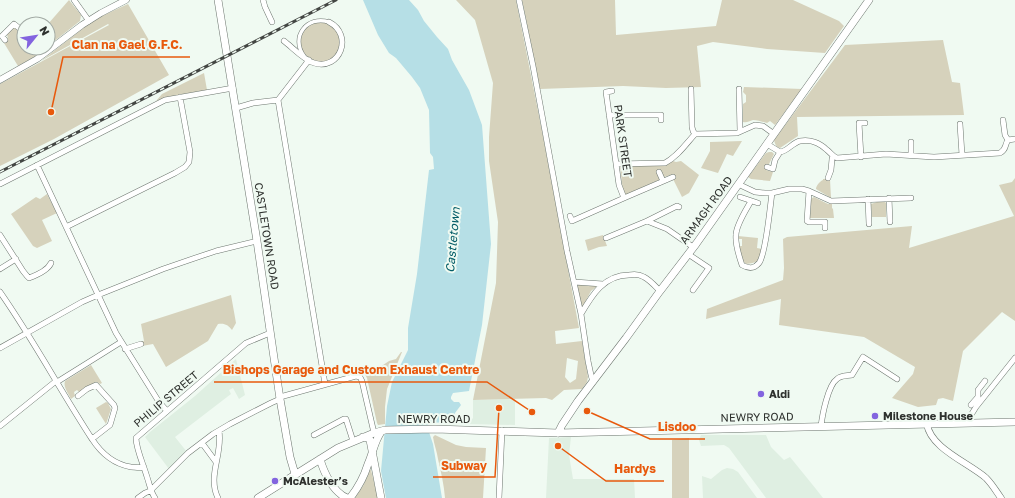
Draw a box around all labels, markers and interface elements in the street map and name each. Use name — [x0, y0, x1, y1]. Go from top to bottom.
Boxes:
north arrow — [16, 16, 56, 56]
text: N — [37, 24, 53, 38]
callout: Clan na Gael G.F.C. — [63, 33, 190, 57]
text: Clan na Gael G.F.C. — [71, 37, 183, 52]
street label: PARK STREET — [612, 104, 635, 178]
street label: ARMAGH ROAD — [677, 173, 735, 246]
street label: CASTLETOWN ROAD — [253, 182, 282, 291]
water label: Castletown — [442, 206, 463, 273]
callout: Bishops Garage and Custom Exhaust Centre — [214, 358, 487, 382]
text: Bishops Garage and Custom Exhaust Centre — [223, 362, 479, 377]
street label: PHILIP STREET — [131, 368, 201, 429]
place label: Aldi — [769, 387, 790, 400]
marker: Aldi — [756, 389, 766, 399]
street label: NEWRY ROAD — [720, 409, 794, 424]
place label: Milestone House — [883, 409, 974, 422]
marker: Milestone House — [870, 411, 880, 421]
street label: NEWRY ROAD — [397, 412, 471, 425]
callout: Lisdoo — [650, 415, 705, 439]
text: Lisdoo — [658, 419, 696, 434]
callout: Subway — [433, 453, 495, 477]
callout: Hardys — [606, 457, 664, 481]
text: Subway — [441, 458, 488, 473]
text: Hardys — [614, 461, 656, 476]
place label: McAlester’s — [283, 474, 348, 487]
marker: McAlester’s — [270, 476, 280, 486]

